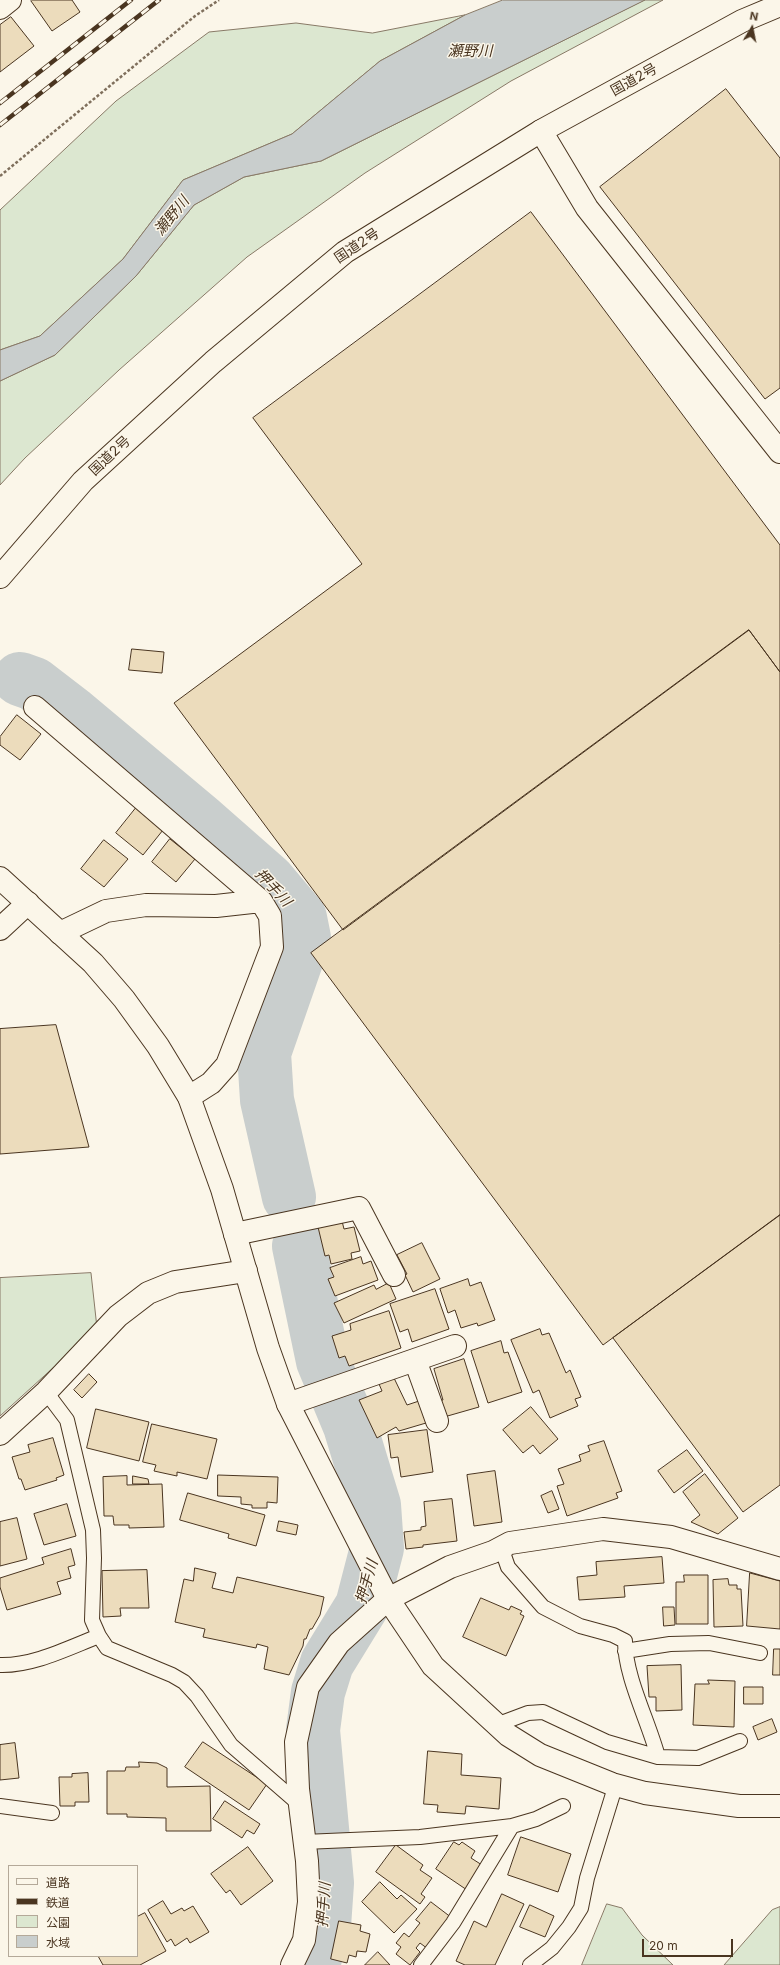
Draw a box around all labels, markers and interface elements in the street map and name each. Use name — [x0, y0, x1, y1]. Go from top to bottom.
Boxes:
north arrow — [732, 8, 772, 48]
text: N — [749, 9, 759, 24]
water label: 瀬野川 — [448, 42, 492, 60]
street label: 国道2号 — [608, 60, 660, 100]
water label: 瀬野川 — [151, 193, 193, 239]
street label: 国道2号 — [331, 225, 383, 267]
street label: 国道2号 — [86, 433, 134, 479]
water label: 押手川 — [251, 865, 295, 911]
water label: 押手川 — [352, 1558, 382, 1606]
legend — [8, 1865, 138, 1957]
text: 道路 — [46, 1875, 70, 1890]
water label: 押手川 — [313, 1882, 335, 1928]
text: 鉄道 — [46, 1895, 70, 1910]
text: 公園 — [46, 1915, 70, 1930]
scale bar — [644, 1931, 735, 1957]
text: 水域 — [46, 1935, 70, 1950]
text: 20 m — [649, 1938, 678, 1953]

